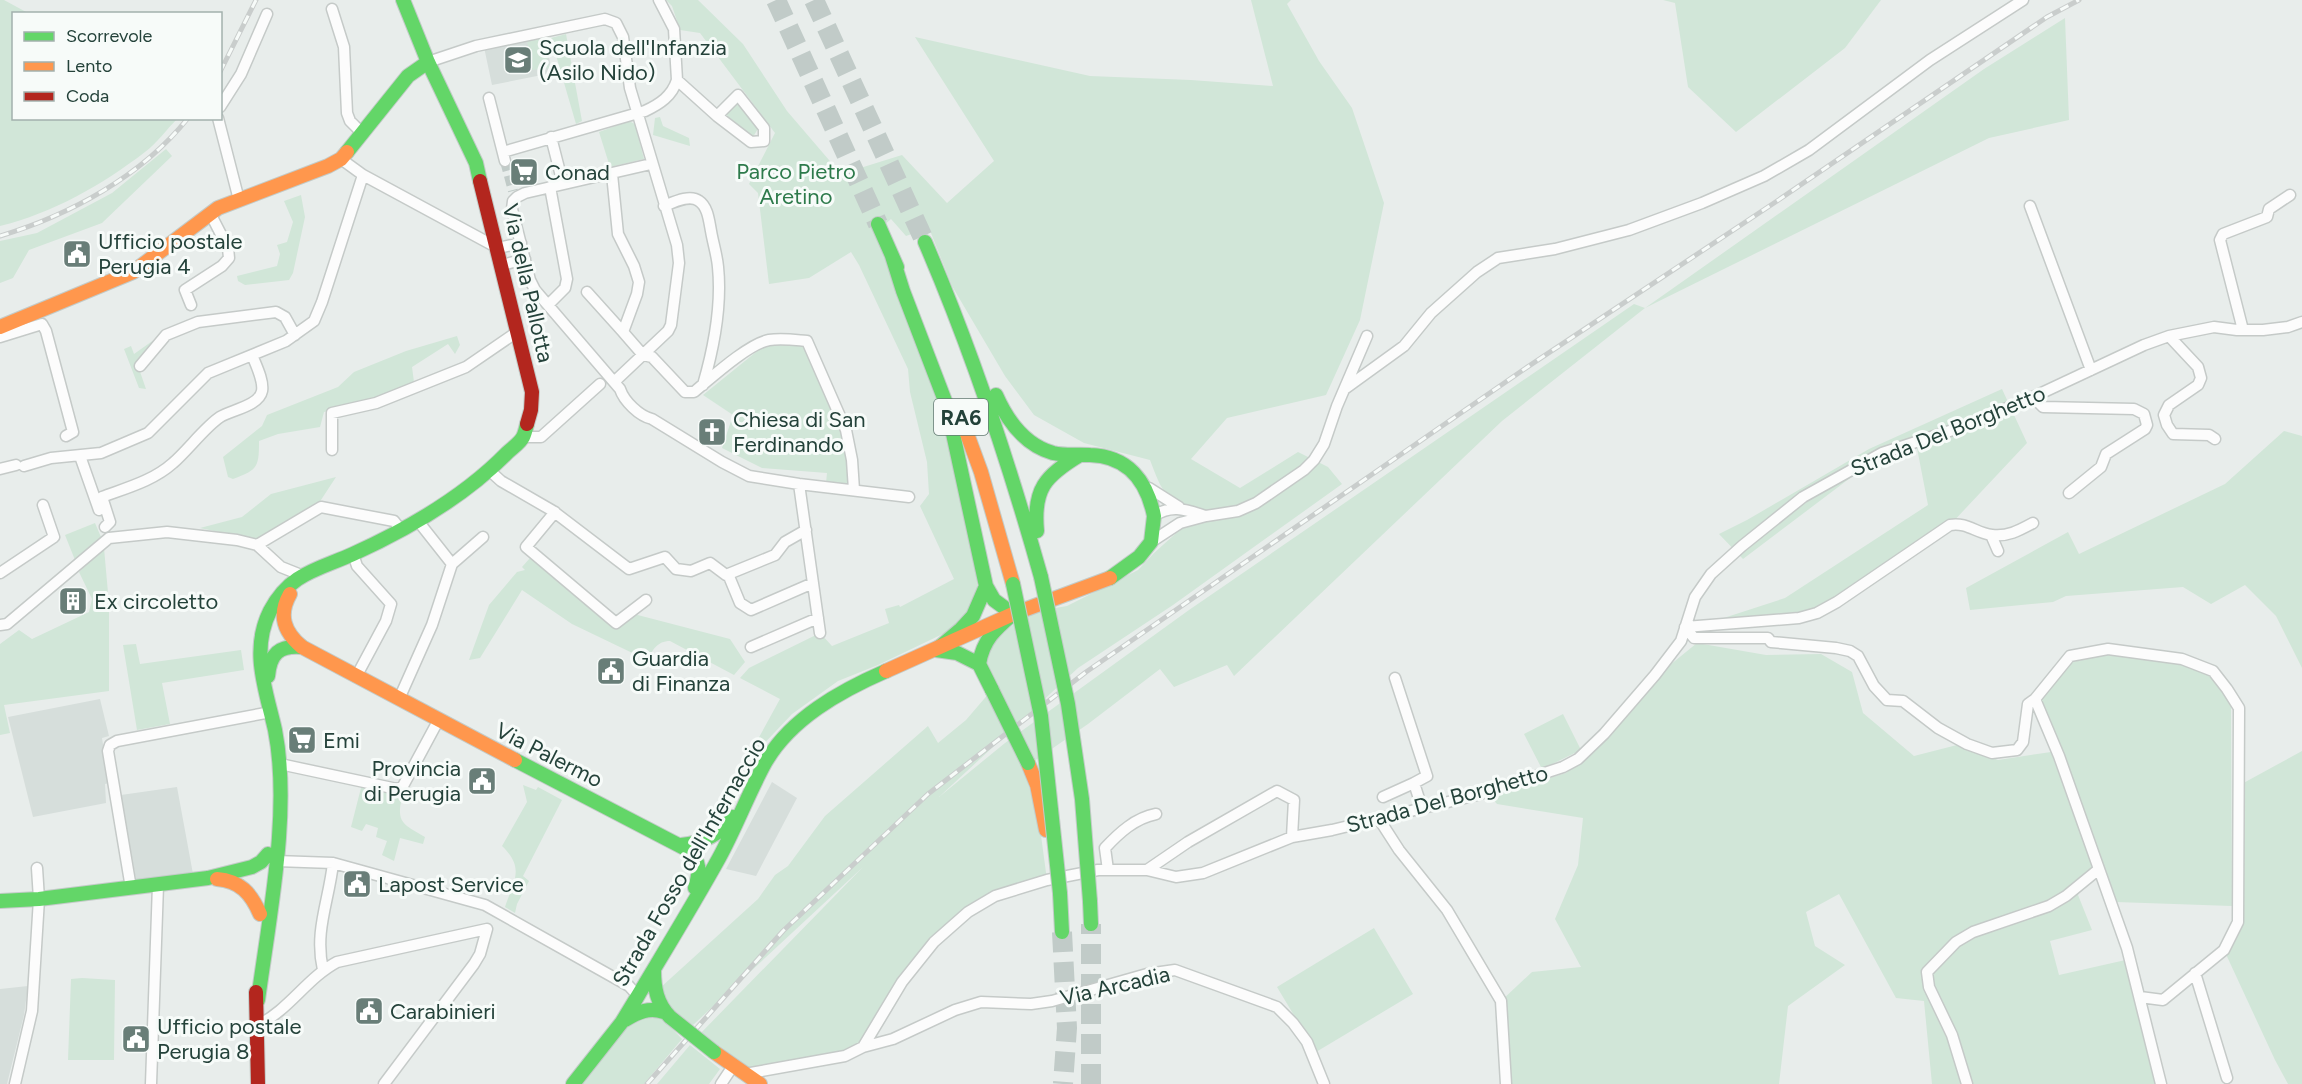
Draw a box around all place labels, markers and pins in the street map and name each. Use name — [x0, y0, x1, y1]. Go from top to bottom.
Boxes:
place label: Scuola dell'Infanzia (Asilo Nido) — [539, 34, 727, 86]
school or university icon: Scuola dell'Infanzia (Asilo Nido) — [502, 44, 534, 76]
supermarket icon: Conad — [508, 156, 540, 188]
place label: Conad — [545, 159, 610, 186]
place label: Ufficio postale Perugia 4 — [98, 228, 242, 280]
public building icon: Ufficio postale Perugia 4 — [61, 238, 93, 270]
place label: Chiesa di San Ferdinando — [733, 406, 866, 458]
church icon: Chiesa di San Ferdinando — [696, 416, 728, 448]
building icon: Ex circoletto — [57, 585, 89, 617]
place label: Ex circoletto — [94, 588, 218, 615]
place label: Guardia di Finanza — [632, 645, 730, 697]
public building icon: Guardia di Finanza — [595, 655, 627, 687]
supermarket icon: Emi — [286, 724, 318, 756]
place label: Emi — [323, 727, 360, 754]
place label: Provincia di Perugia — [364, 755, 461, 807]
public building icon: Provincia di Perugia — [466, 765, 498, 797]
public building icon: Lapost Service — [341, 868, 373, 900]
place label: Lapost Service — [378, 871, 524, 898]
public building icon: Carabinieri — [353, 995, 385, 1027]
place label: Carabinieri — [390, 998, 496, 1025]
place label: Ufficio postale Perugia 8 — [157, 1013, 301, 1065]
public building icon: Ufficio postale Perugia 8 — [120, 1023, 152, 1055]

